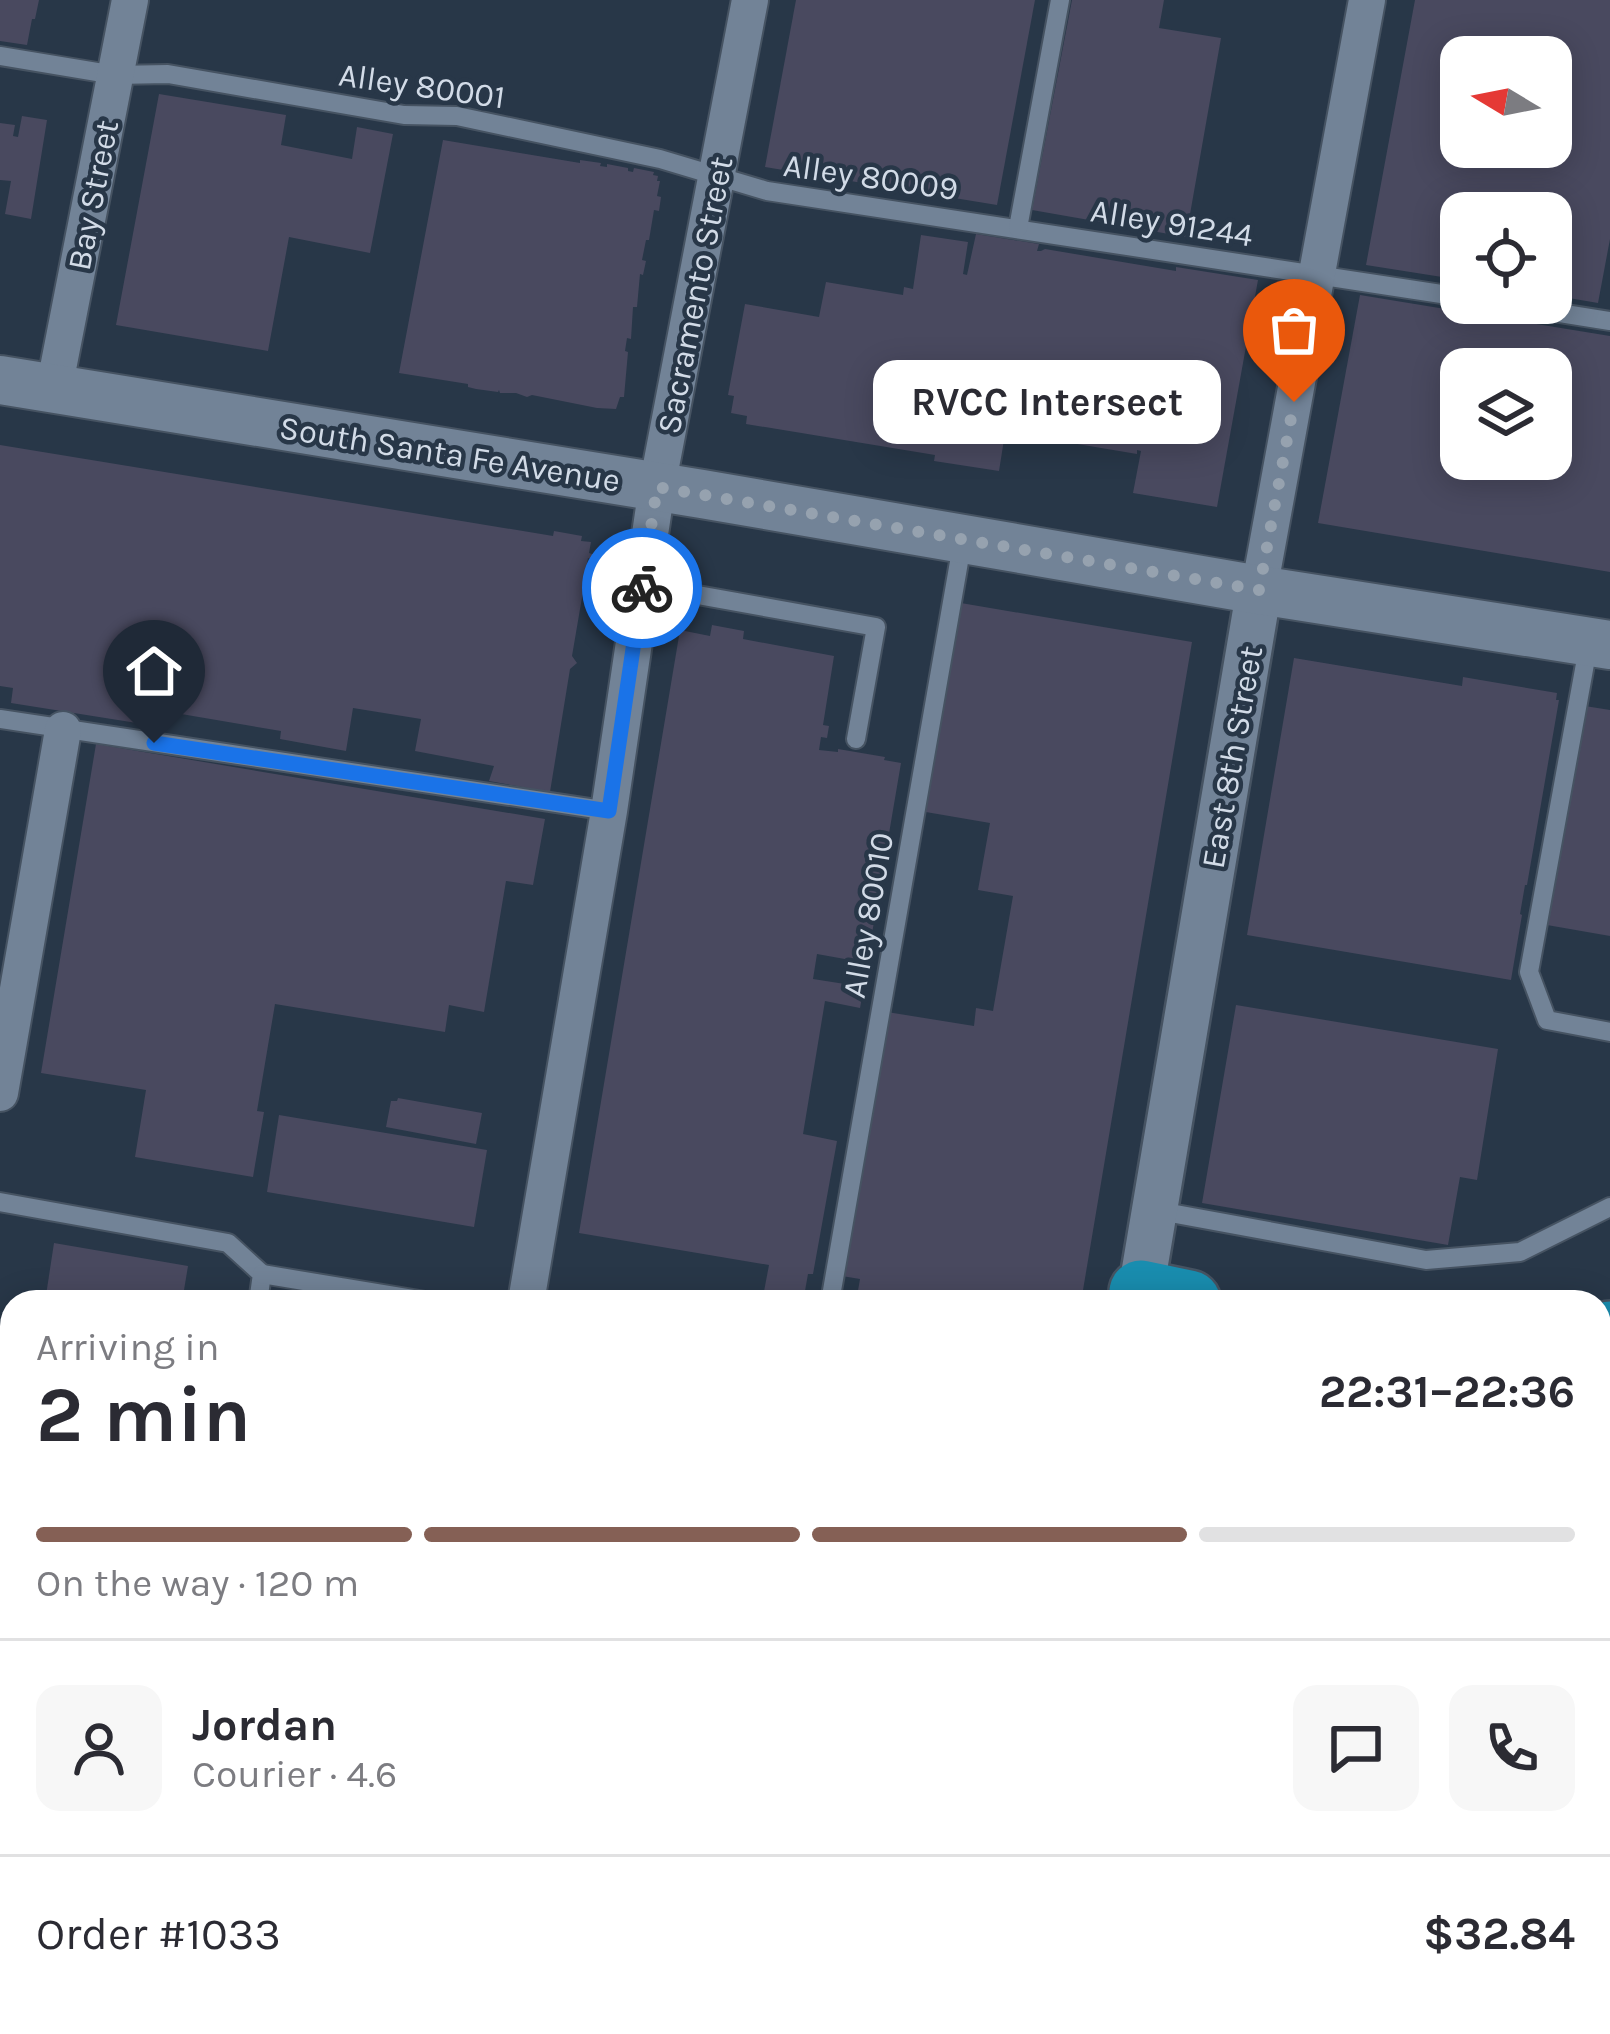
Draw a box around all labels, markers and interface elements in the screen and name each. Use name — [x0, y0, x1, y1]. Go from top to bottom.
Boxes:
north arrow — [1440, 36, 1572, 168]
map controls — [1440, 36, 1572, 480]
street label: Alley 80001 — [336, 56, 507, 116]
street label: Bay Street — [60, 117, 126, 274]
street label: Alley 80009 — [781, 146, 961, 208]
street label: Sacramento Street — [649, 153, 741, 437]
street label: Alley 91244 — [1088, 191, 1256, 255]
button: locate — [1440, 192, 1572, 324]
pin — [1243, 279, 1345, 402]
icon: bag — [1261, 297, 1327, 363]
button: layers — [1440, 348, 1572, 480]
callout: RVCC Intersect — [874, 360, 1222, 444]
text: RVCC Intersect — [911, 379, 1183, 425]
street label: South Santa Fe Avenue — [277, 408, 623, 500]
courier — [582, 528, 702, 648]
icon: bike — [609, 555, 675, 621]
pin — [103, 620, 205, 743]
icon: home — [121, 638, 187, 704]
street label: East 8th Street — [1194, 643, 1270, 871]
street label: Alley 80010 — [835, 829, 901, 1001]
text: Arriving in — [36, 1324, 219, 1370]
text: 22:31–22:36 — [1319, 1366, 1575, 1418]
text: 2 min — [36, 1369, 251, 1461]
text: On the way · 120 m — [36, 1560, 359, 1606]
button: person — [36, 1685, 162, 1811]
button: chat — [1293, 1685, 1419, 1811]
button: phone — [1449, 1685, 1575, 1811]
text: Jordan — [192, 1699, 337, 1751]
text: Courier · 4.6 — [192, 1751, 397, 1797]
text: Order #1033 — [36, 1908, 281, 1960]
text: $32.84 — [1423, 1908, 1575, 1960]

